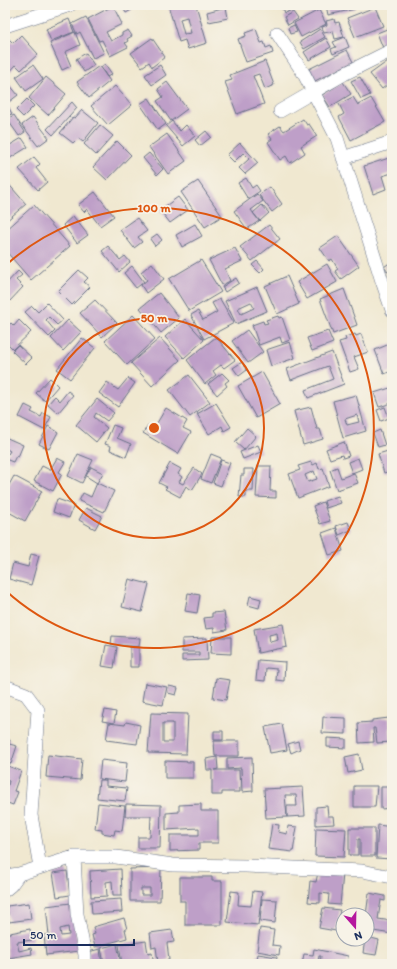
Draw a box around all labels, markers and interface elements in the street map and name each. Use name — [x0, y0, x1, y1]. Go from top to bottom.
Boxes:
text: 100 m — [137, 201, 171, 215]
text: 50 m — [141, 311, 168, 325]
centre of rings — [147, 421, 161, 435]
north arrow — [335, 907, 375, 947]
scale bar — [24, 921, 134, 947]
text: 50 m — [30, 928, 56, 942]
text: N — [353, 929, 364, 943]

